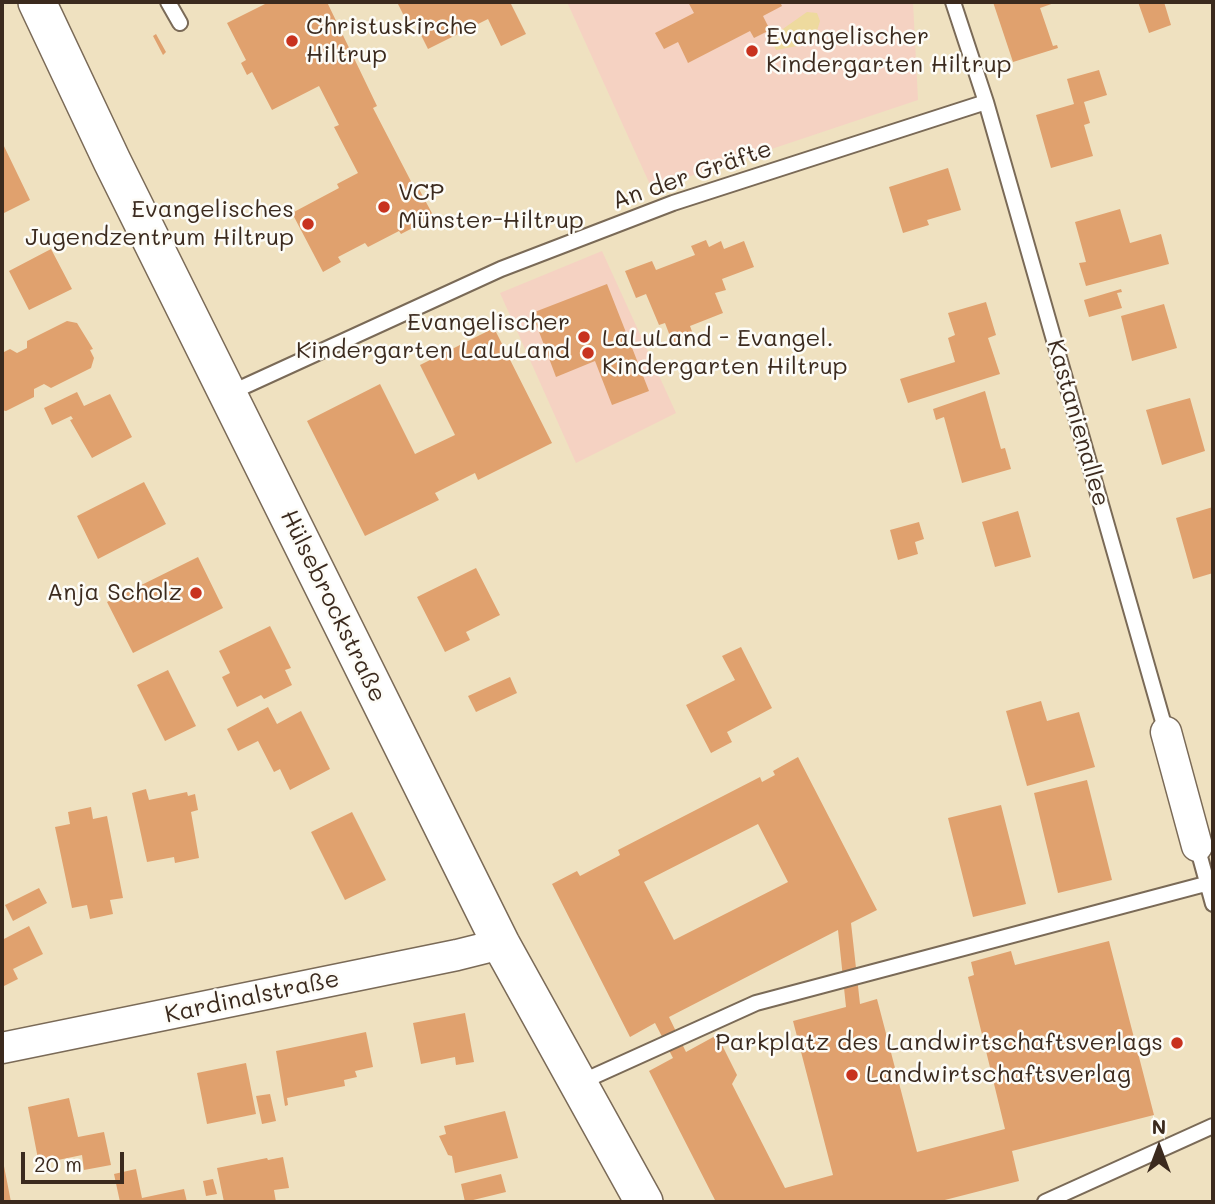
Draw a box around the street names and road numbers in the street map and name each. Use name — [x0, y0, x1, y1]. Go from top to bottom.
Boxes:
street label: An der Gräfte — [608, 134, 776, 216]
street label: Kastanienallee — [1040, 336, 1116, 510]
street label: Hülsebrockstraße — [274, 505, 392, 707]
street label: Kardinalstraße — [162, 964, 342, 1030]

